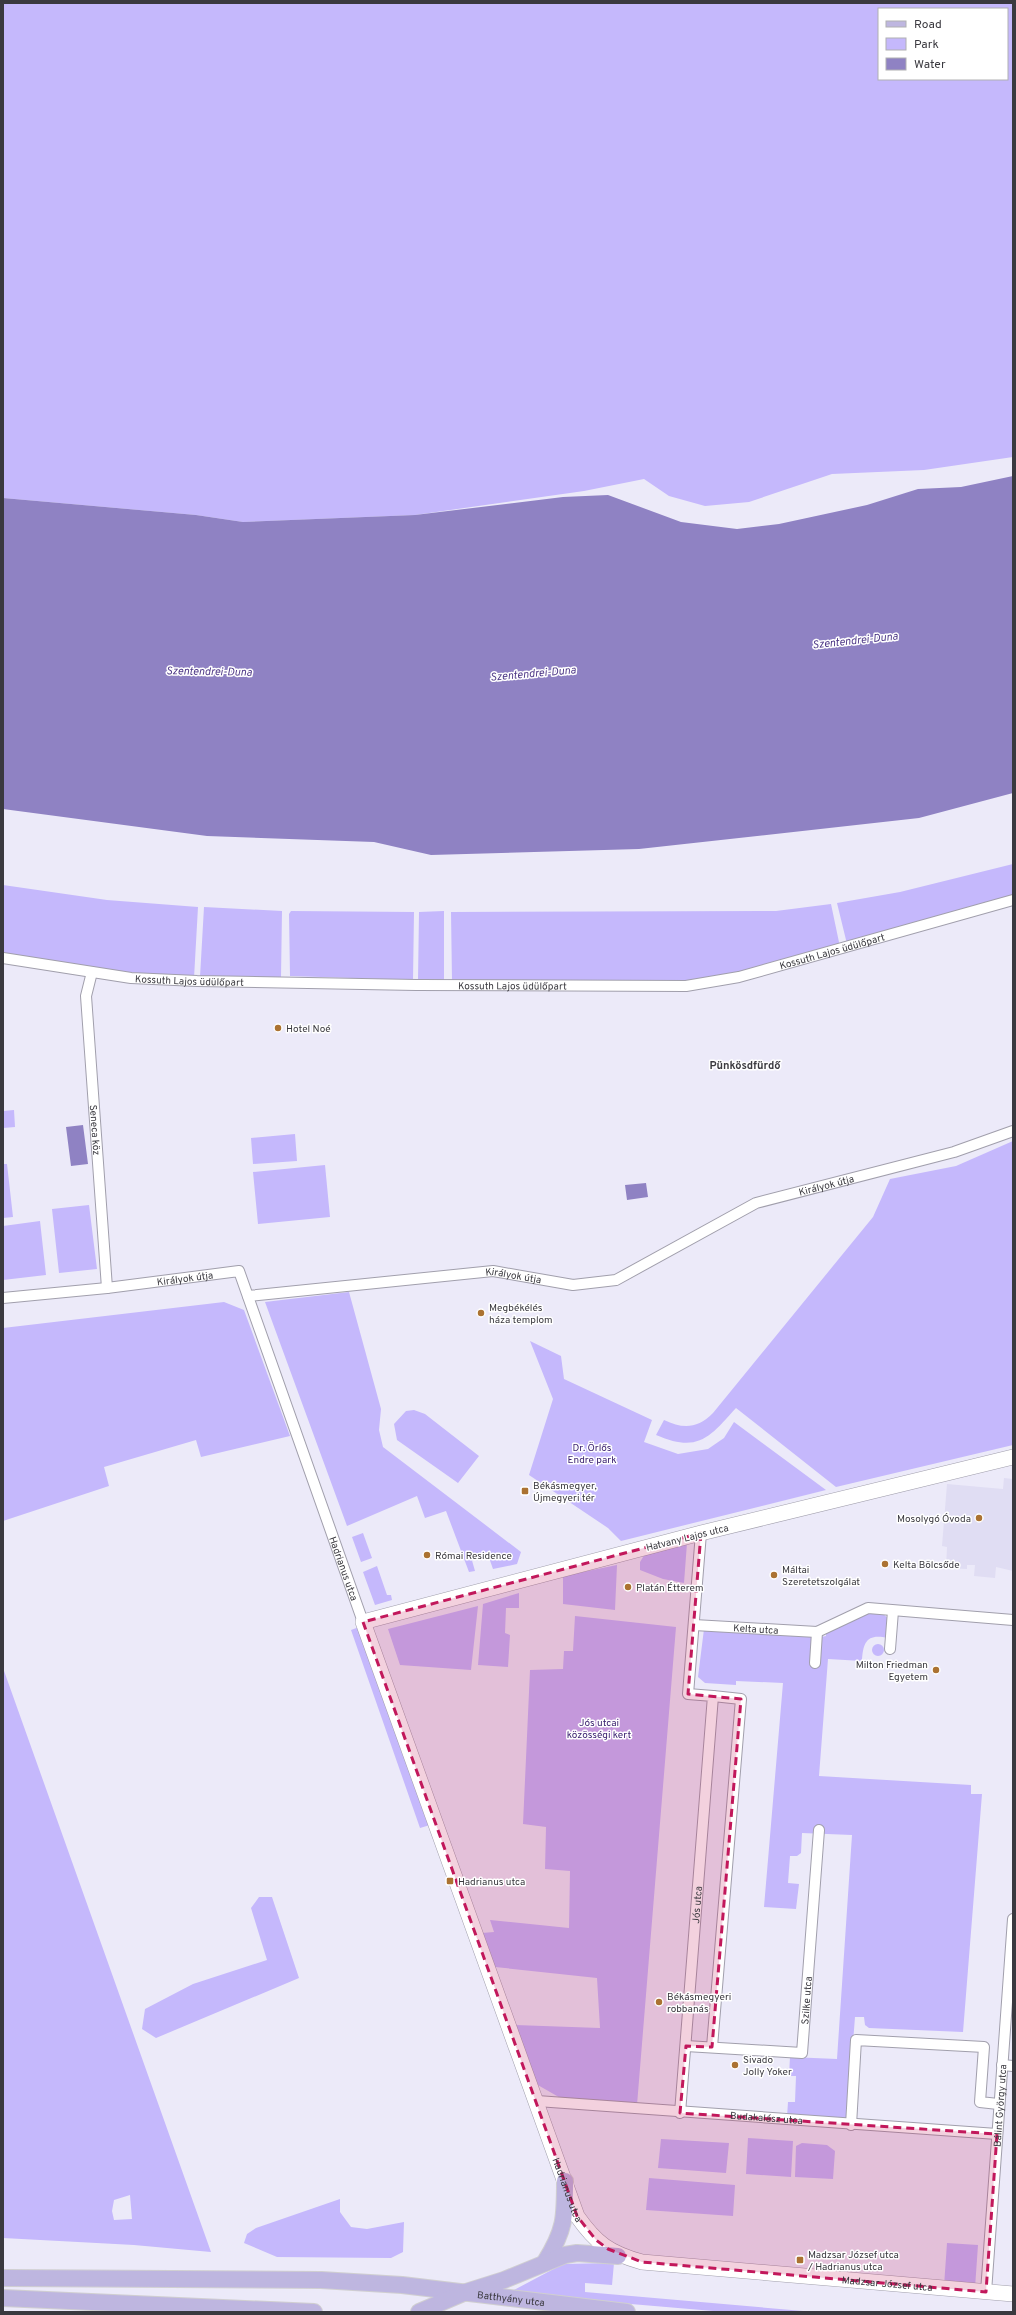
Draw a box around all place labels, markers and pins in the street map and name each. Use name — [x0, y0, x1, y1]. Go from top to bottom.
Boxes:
marker: Hotel Noé — [273, 1023, 283, 1033]
place label: Hotel Noé — [286, 1023, 331, 1036]
place label: Megbékélés háza templom — [489, 1302, 553, 1327]
marker: Megbékélés háza templom — [476, 1308, 486, 1318]
place label: Békásmegyer, Újmegyeri tér — [533, 1480, 597, 1505]
marker: Békásmegyer, Újmegyeri tér — [520, 1486, 530, 1496]
place label: Mosolygó Óvoda — [897, 1513, 971, 1526]
marker: Mosolygó Óvoda — [974, 1513, 984, 1523]
marker: Római Residence — [422, 1550, 432, 1560]
place label: Római Residence — [435, 1550, 512, 1563]
marker: Kelta Bölcsőde — [880, 1559, 890, 1569]
place label: Kelta Bölcsőde — [893, 1559, 960, 1572]
place label: Máltai Szeretetszolgálat — [782, 1564, 860, 1589]
marker: Máltai Szeretetszolgálat — [769, 1570, 779, 1580]
marker: Platán Étterem — [623, 1582, 633, 1592]
place label: Platán Étterem — [636, 1582, 703, 1595]
place label: Milton Friedman Egyetem — [856, 1659, 928, 1684]
marker: Milton Friedman Egyetem — [931, 1665, 941, 1675]
marker: Hadrianus utca — [445, 1876, 455, 1886]
place label: Hadrianus utca — [458, 1876, 525, 1889]
place label: Békásmegyeri robbanás — [667, 1991, 731, 2016]
marker: Békásmegyeri robbanás — [654, 1997, 664, 2007]
place label: Sivado Jolly Yoker — [743, 2054, 792, 2079]
marker: Sivado Jolly Yoker — [730, 2060, 740, 2070]
place label: Madzsar József utca / Hadrianus utca — [807, 2249, 899, 2274]
marker: Madzsar József utca / Hadrianus utca — [795, 2255, 805, 2265]

